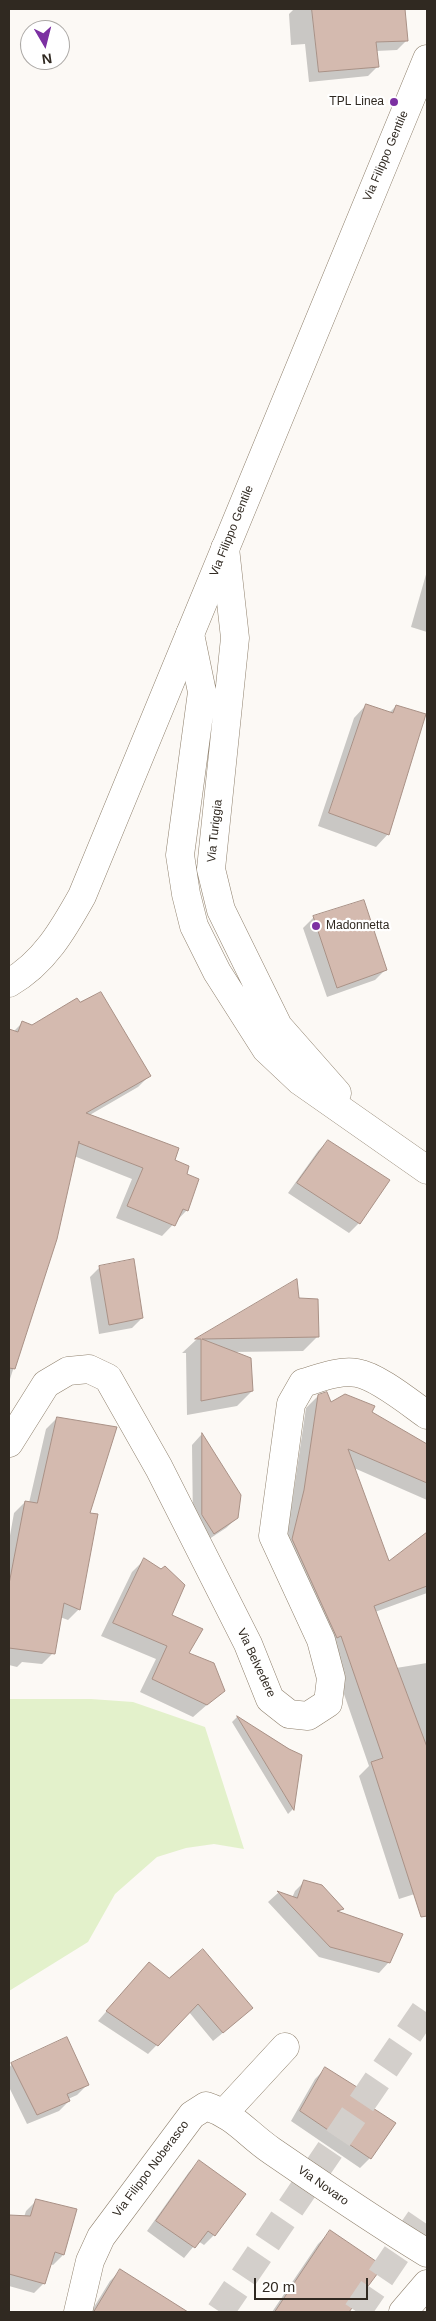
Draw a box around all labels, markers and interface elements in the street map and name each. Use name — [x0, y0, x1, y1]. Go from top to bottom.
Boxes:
north arrow — [20, 20, 70, 70]
text: N — [41, 50, 53, 67]
place label: TPL Linea — [329, 95, 384, 109]
marker: TPL Linea — [388, 96, 400, 108]
street label: Via Filippo Gentile — [360, 108, 412, 204]
street label: Via Filippo Gentile — [207, 483, 257, 579]
street label: Via Turiggia — [205, 799, 225, 863]
place label: Madonnetta — [326, 919, 389, 933]
marker: Madonnetta — [310, 920, 322, 932]
street label: Via Belvedere — [234, 1626, 278, 1700]
street label: Via Filippo Noberasco — [110, 2118, 192, 2220]
street label: Via Novaro — [295, 2163, 351, 2209]
scale bar — [256, 2268, 370, 2300]
text: 20 m — [262, 2278, 295, 2295]

